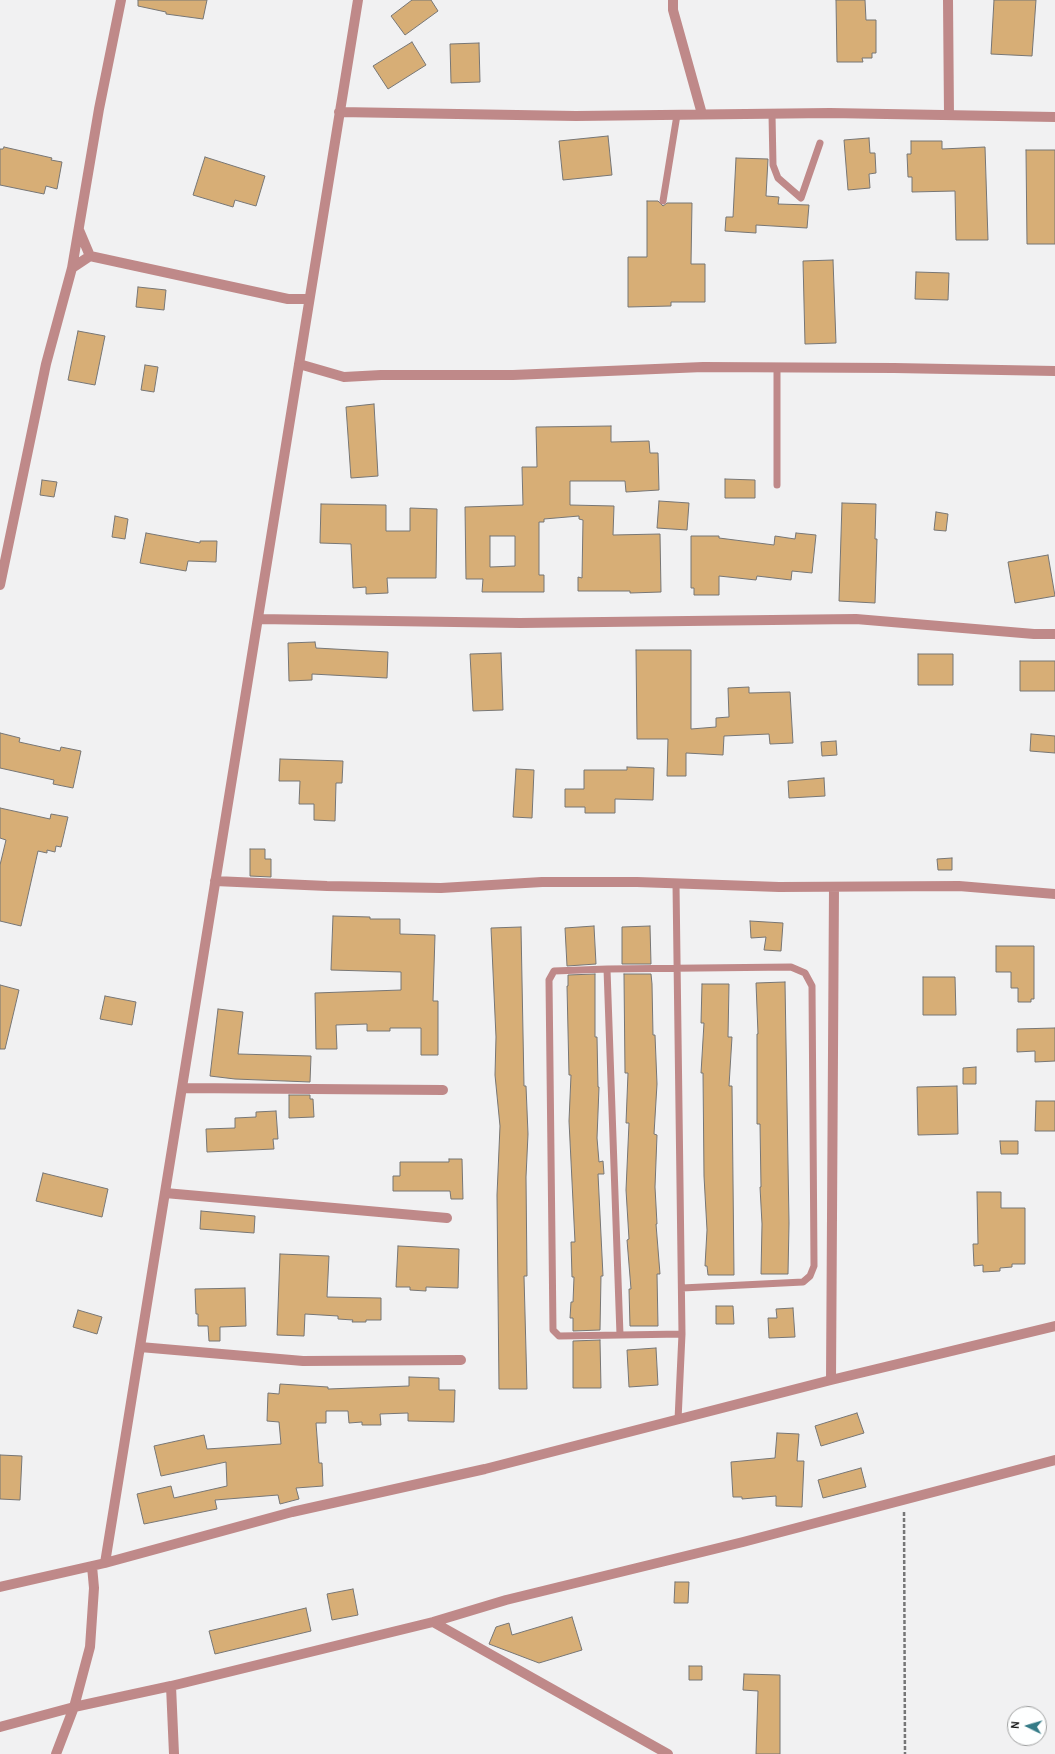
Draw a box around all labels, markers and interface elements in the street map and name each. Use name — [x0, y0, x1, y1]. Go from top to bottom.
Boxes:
north arrow — [1007, 1706, 1047, 1746]
text: N — [1009, 1721, 1022, 1730]

